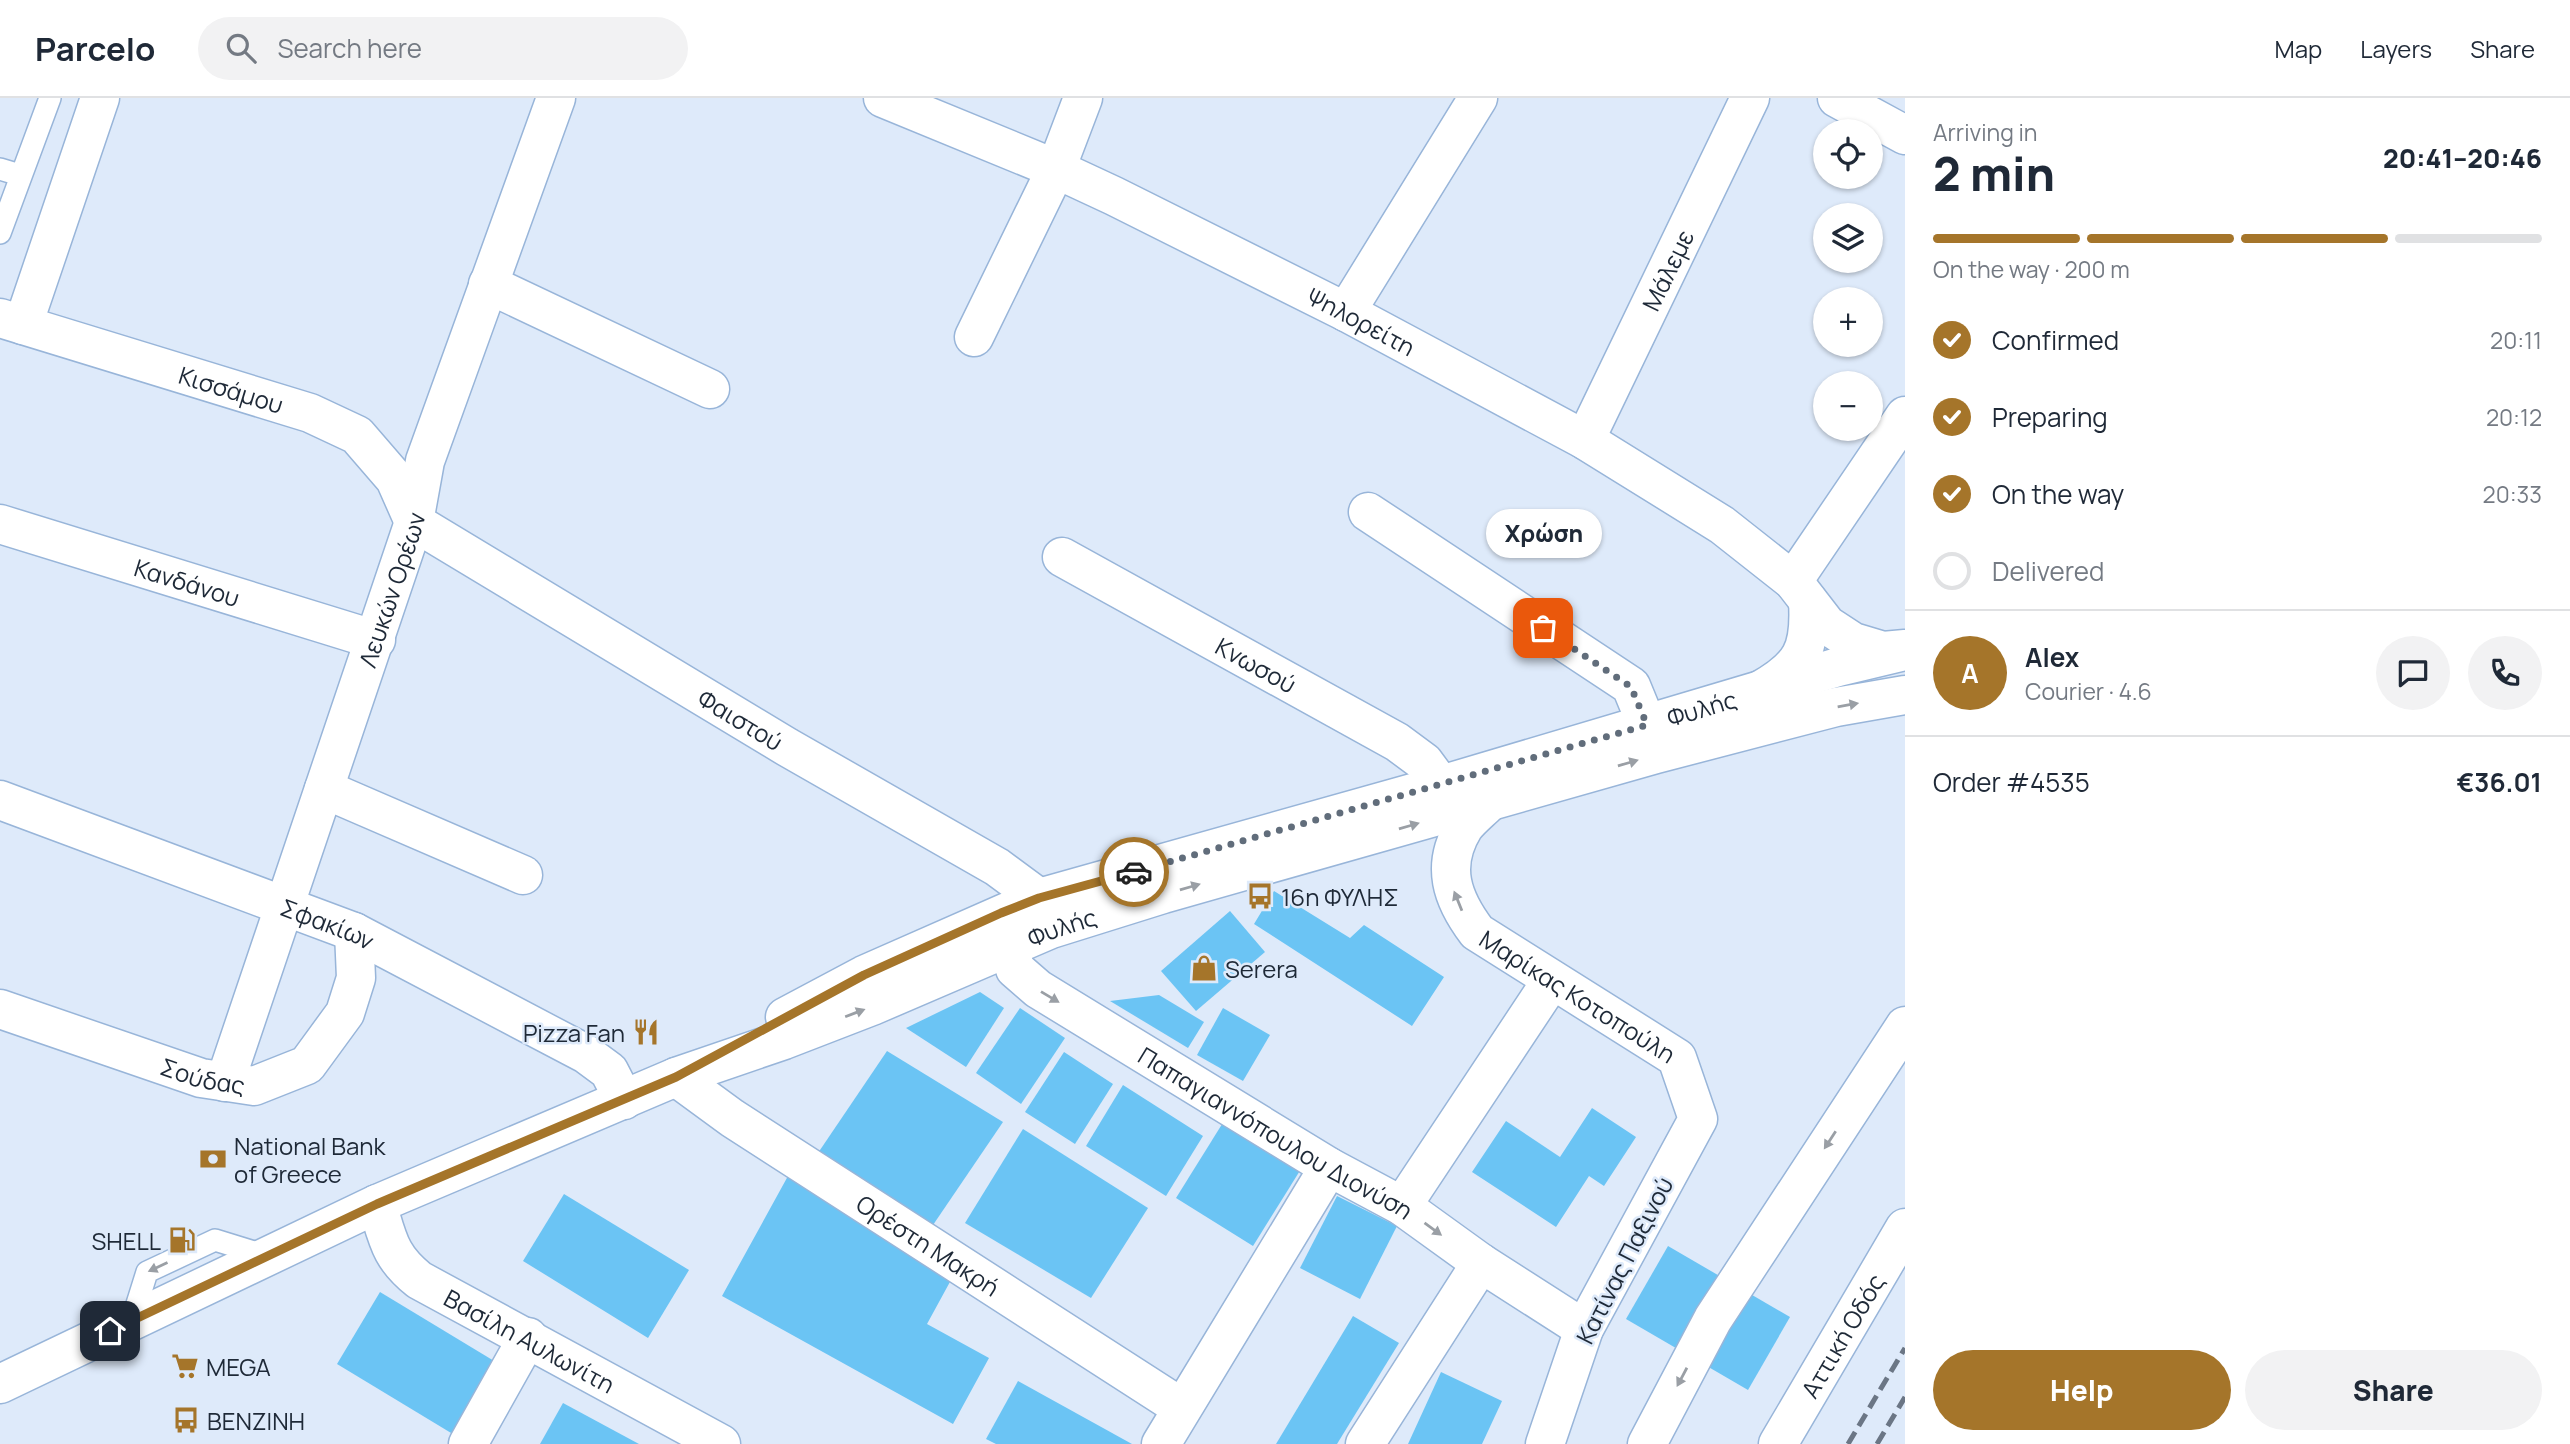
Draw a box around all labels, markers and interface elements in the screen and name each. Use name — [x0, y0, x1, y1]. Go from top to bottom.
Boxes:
search box — [198, 17, 688, 80]
text: Parcelo — [35, 26, 156, 71]
icon: search — [222, 29, 260, 67]
text: Search here — [278, 30, 422, 66]
text: Map — [2275, 32, 2322, 65]
text: Layers — [2360, 32, 2432, 65]
text: Share — [2470, 32, 2535, 65]
text: Arriving in — [1933, 116, 2038, 148]
map controls — [1813, 119, 1883, 441]
button: locate — [1813, 119, 1883, 189]
text: 20:41–20:46 — [2383, 140, 2542, 176]
text: 2 min — [1933, 142, 2055, 205]
button: layers — [1813, 203, 1883, 273]
street label: Μάλεμε — [1634, 224, 1701, 316]
text: On the way · 200 m — [1933, 253, 2130, 285]
street label: Ψηλορείτη — [1302, 279, 1421, 363]
button: + — [1813, 287, 1883, 357]
icon: check — [1933, 321, 1971, 359]
text: Confirmed — [1992, 322, 2119, 358]
text: 20:11 — [2490, 324, 2542, 356]
street label: Κισσάμου — [175, 357, 288, 420]
button: − — [1813, 371, 1883, 441]
icon: check — [1933, 398, 1971, 436]
text: Preparing — [1992, 399, 2108, 435]
text: 20:12 — [2486, 401, 2542, 433]
icon: check — [1933, 475, 1971, 513]
text: On the way — [1992, 476, 2124, 512]
text: 20:33 — [2483, 478, 2542, 510]
callout: Χρώση — [1485, 509, 1601, 558]
street label: Λευκών Ορέων — [350, 510, 432, 671]
text: Χρώση — [1505, 517, 1583, 549]
street label: Κανδάνου — [131, 550, 244, 614]
text: Delivered — [1992, 553, 2104, 589]
pin — [1513, 598, 1573, 658]
icon: bag — [1524, 609, 1562, 647]
street label: Κνωσού — [1210, 629, 1303, 700]
button: chat — [2376, 636, 2450, 710]
button: phone — [2468, 636, 2542, 710]
text: Alex — [2025, 639, 2079, 675]
text: A — [1961, 655, 1979, 691]
text: Courier · 4.6 — [2025, 675, 2152, 707]
street label: Φαιστού — [692, 681, 789, 757]
street label: Φυλής — [1663, 682, 1740, 734]
one-way arrow — [1837, 699, 1859, 710]
one-way arrow — [1617, 757, 1638, 767]
text: Order #4535 — [1933, 764, 2090, 800]
text: €36.01 — [2457, 764, 2542, 800]
one-way arrow — [1398, 820, 1420, 831]
courier — [1099, 837, 1169, 907]
icon: car — [1115, 853, 1153, 891]
place label: 16η ΦΥΛΗΣ — [1281, 880, 1399, 913]
one-way arrow — [1179, 881, 1201, 892]
bus stop icon: 16η ΦΥΛΗΣ — [1245, 881, 1275, 911]
street label: Σφακίων — [276, 890, 380, 956]
one-way arrow — [1453, 891, 1464, 912]
street label: Φυλής — [1022, 899, 1100, 954]
street label: Μαρίκας Κοτοπούλη — [1474, 922, 1682, 1070]
place label: Serera — [1225, 952, 1298, 985]
shop icon: Serera — [1189, 953, 1219, 983]
one-way arrow — [1041, 991, 1060, 1003]
one-way arrow — [845, 1007, 866, 1018]
place label: Pizza Fan — [523, 1016, 625, 1049]
restaurant icon: Pizza Fan — [631, 1017, 661, 1047]
street label: Παπαγιαννόπουλου Διονύση — [1133, 1038, 1421, 1226]
street label: Σούδας — [156, 1049, 247, 1101]
place label: National Bank of Greece — [234, 1129, 386, 1190]
one-way arrow — [1823, 1131, 1837, 1149]
bank icon: National Bank of Greece — [198, 1144, 228, 1174]
street label: Κατίνας Παξινού — [1568, 1171, 1680, 1349]
street label: Ορέστη Μακρή — [850, 1186, 1006, 1303]
one-way arrow — [1424, 1222, 1443, 1236]
place label: SHELL — [92, 1224, 161, 1257]
fuel station icon: SHELL — [167, 1225, 197, 1255]
one-way arrow — [148, 1261, 168, 1273]
street label: Αττική Οδός — [1792, 1267, 1891, 1404]
street label: Βασίλη Αυλωνίτη — [439, 1280, 621, 1400]
pin — [80, 1301, 140, 1361]
icon: home — [91, 1312, 129, 1350]
place label: MEGA — [206, 1350, 271, 1383]
button: Help — [1933, 1350, 2231, 1430]
button: Share — [2245, 1350, 2542, 1430]
supermarket icon: MEGA — [170, 1351, 200, 1381]
one-way arrow — [1676, 1368, 1688, 1387]
place label: ΒΕΝΖΙΝΗ — [207, 1404, 305, 1437]
bus stop icon: ΒΕΝΖΙΝΗ — [171, 1405, 201, 1435]

